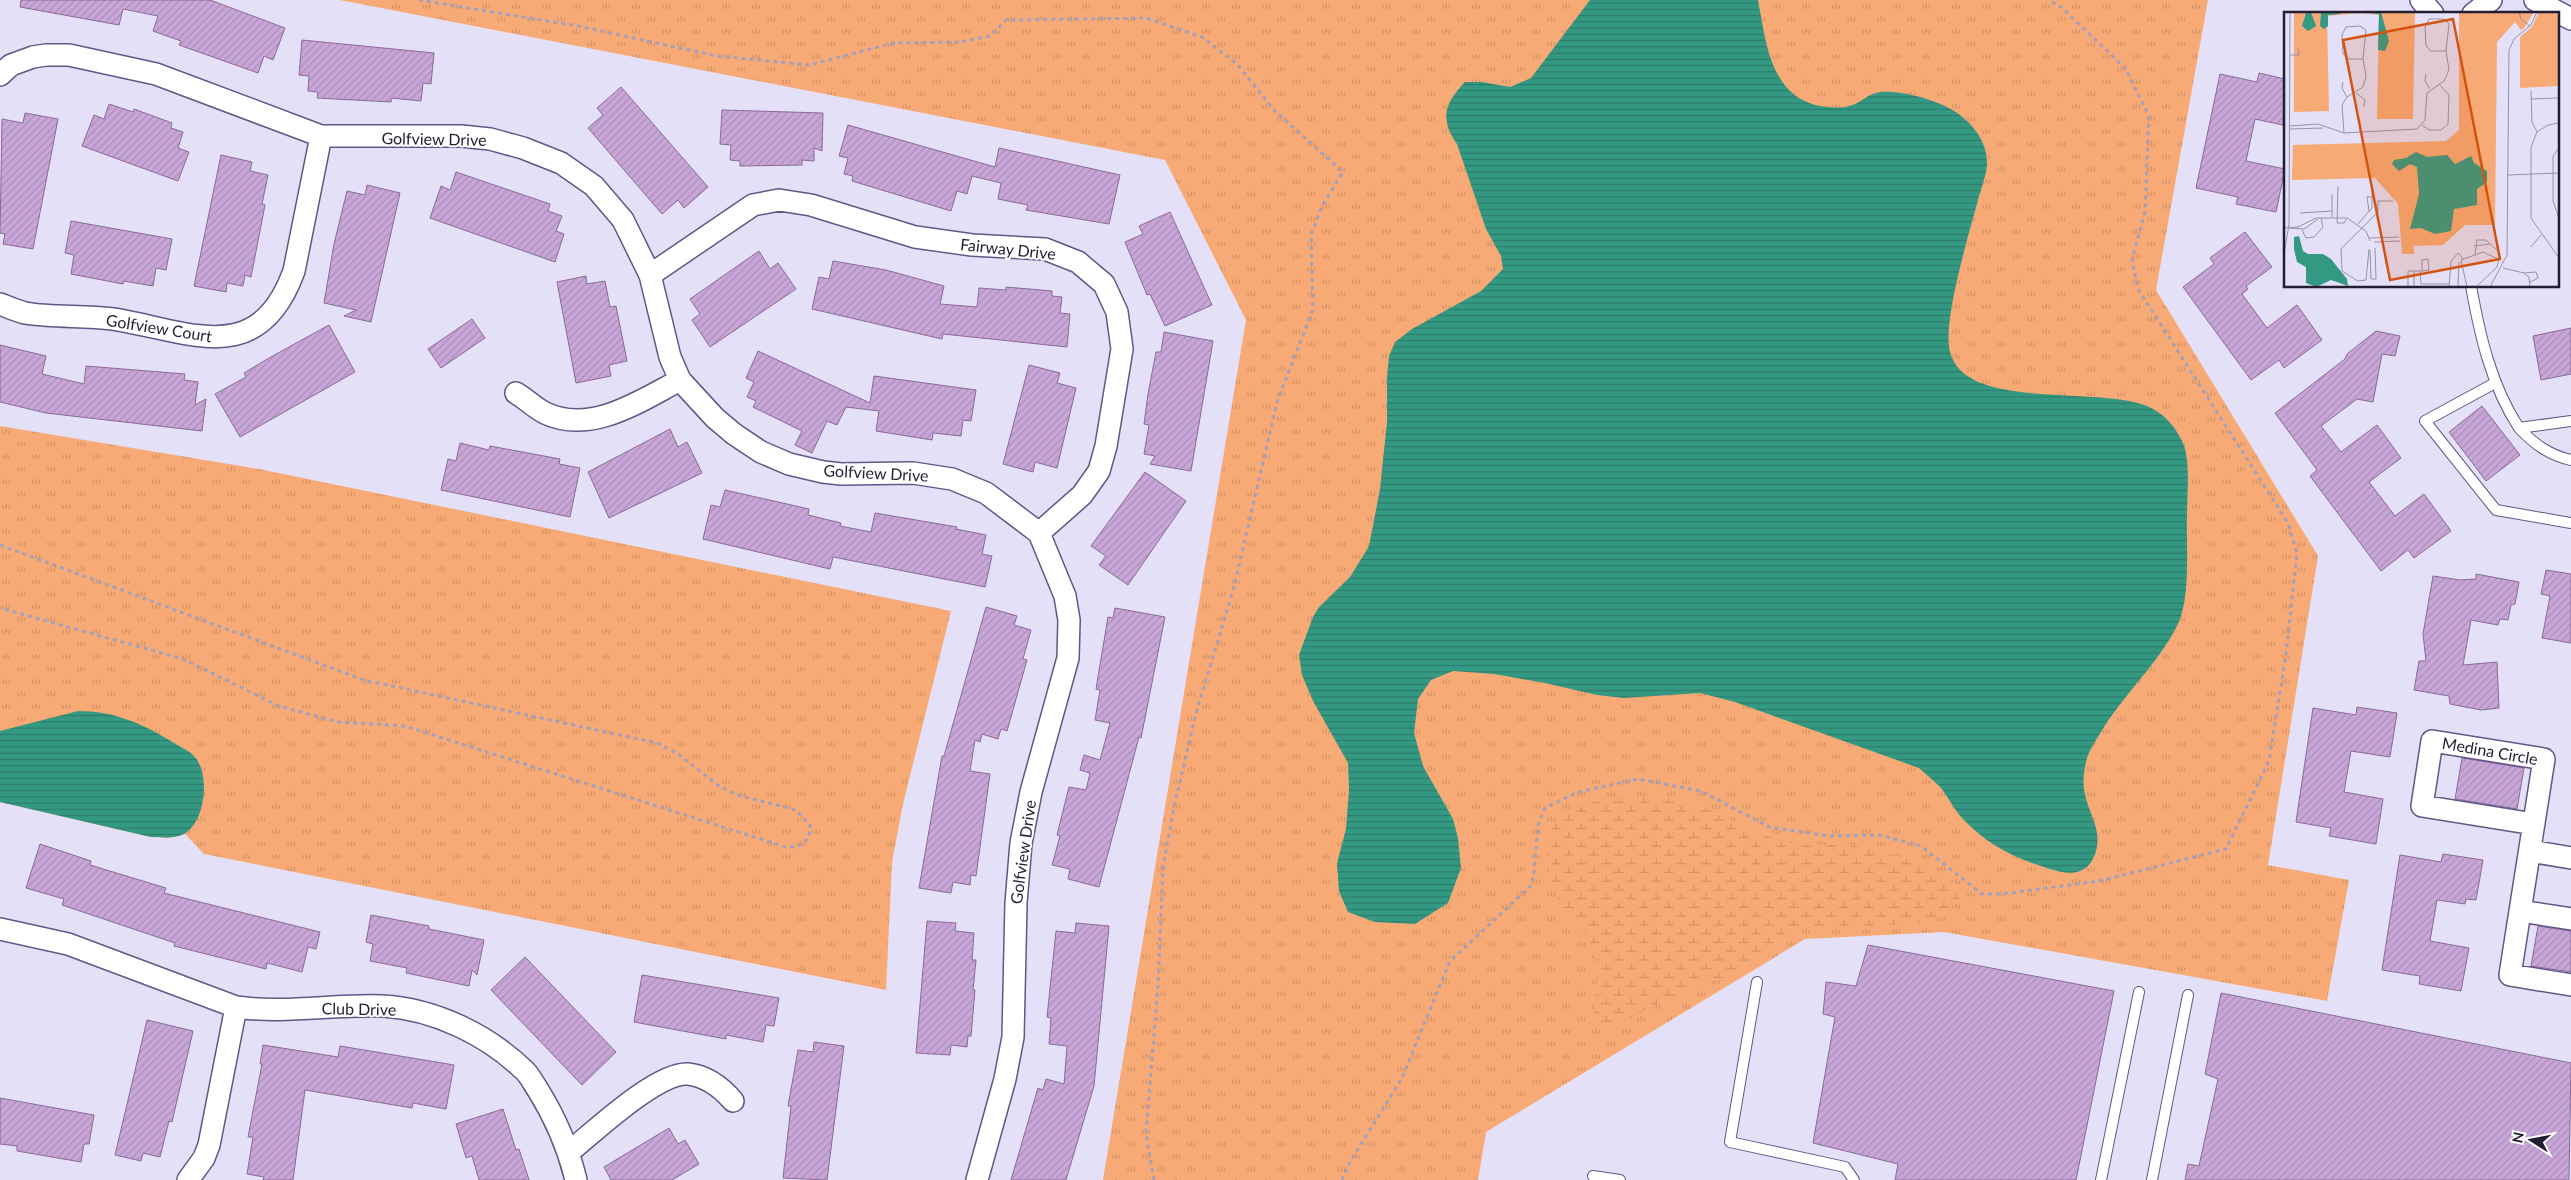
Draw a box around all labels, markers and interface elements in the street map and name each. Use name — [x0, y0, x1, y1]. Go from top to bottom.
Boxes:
inset map — [2284, 12, 2558, 288]
street label: Golfview Drive — [381, 128, 487, 149]
street label: Fairway Drive — [959, 234, 1057, 263]
street label: Golfview Court — [105, 310, 214, 345]
street label: Golfview Drive — [823, 460, 929, 485]
street label: Medina Circle — [2441, 733, 2539, 768]
street label: Golfview Drive — [1006, 799, 1039, 905]
street label: Club Drive — [322, 998, 396, 1019]
north arrow — [2506, 1115, 2556, 1165]
text: N — [2508, 1131, 2527, 1144]

